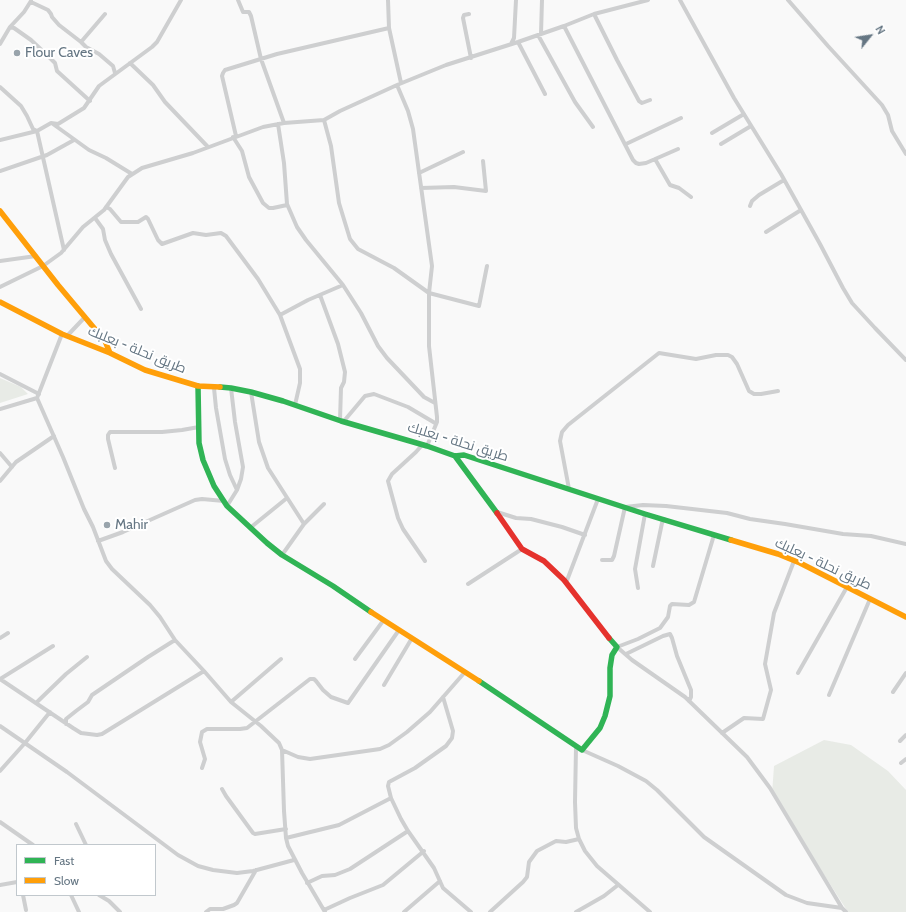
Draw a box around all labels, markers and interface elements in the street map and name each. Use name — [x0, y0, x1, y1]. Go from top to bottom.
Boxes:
north arrow — [850, 16, 890, 56]
text: N — [872, 23, 888, 37]
place label: Flour Caves — [25, 45, 93, 61]
marker: Flour Caves — [12, 48, 22, 58]
street label: طريق نحلة - بعلبك — [85, 323, 189, 377]
street label: طريق نحلة - بعلبك — [406, 419, 510, 465]
place label: Mahir — [115, 517, 148, 533]
marker: Mahir — [102, 520, 112, 530]
street label: طريق نحلة - بعلبك — [772, 534, 874, 594]
legend — [16, 844, 156, 896]
text: Fast — [54, 853, 74, 868]
text: Slow — [54, 873, 79, 888]

